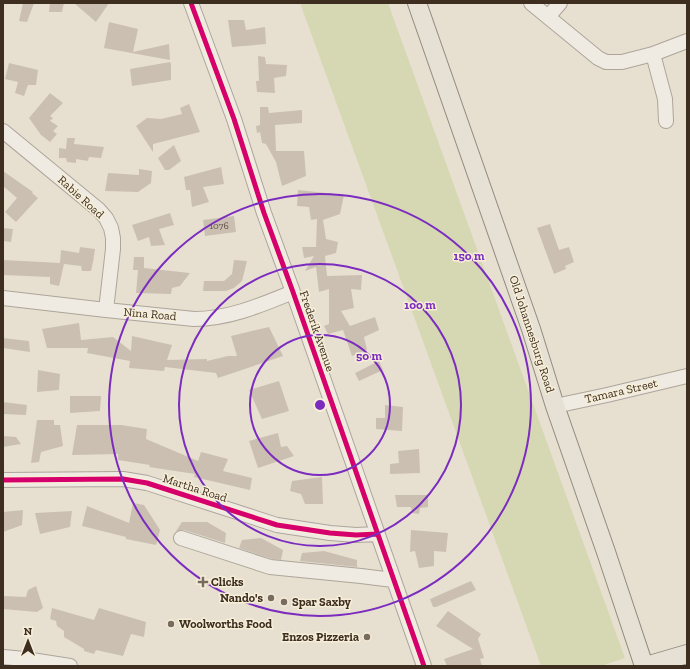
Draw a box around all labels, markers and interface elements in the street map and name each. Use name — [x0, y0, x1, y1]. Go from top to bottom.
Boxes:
street label: Rabie Road — [55, 173, 107, 222]
house number: 1076 — [209, 220, 229, 232]
text: 150 m — [454, 249, 485, 263]
street label: Old Johannesburg Road — [506, 274, 558, 395]
street label: Frederik Avenue — [297, 289, 338, 374]
text: 100 m — [404, 298, 436, 312]
street label: Nina Road — [123, 305, 178, 323]
text: 50 m — [356, 349, 382, 363]
street label: Tamara Street — [583, 376, 659, 406]
centre of rings — [313, 398, 327, 412]
street label: Martha Road — [161, 471, 229, 505]
place label: Clicks — [211, 575, 244, 589]
marker: Clicks — [198, 577, 208, 587]
place label: Nando's — [220, 591, 263, 605]
marker: Nando's — [266, 593, 276, 603]
place label: Spar Saxby — [292, 595, 352, 609]
marker: Spar Saxby — [279, 597, 289, 607]
place label: Woolworths Food — [179, 617, 272, 631]
marker: Woolworths Food — [166, 619, 176, 629]
north arrow — [8, 621, 48, 661]
text: N — [24, 625, 33, 638]
place label: Enzos Pizzeria — [282, 630, 359, 644]
marker: Enzos Pizzeria — [362, 632, 372, 642]

